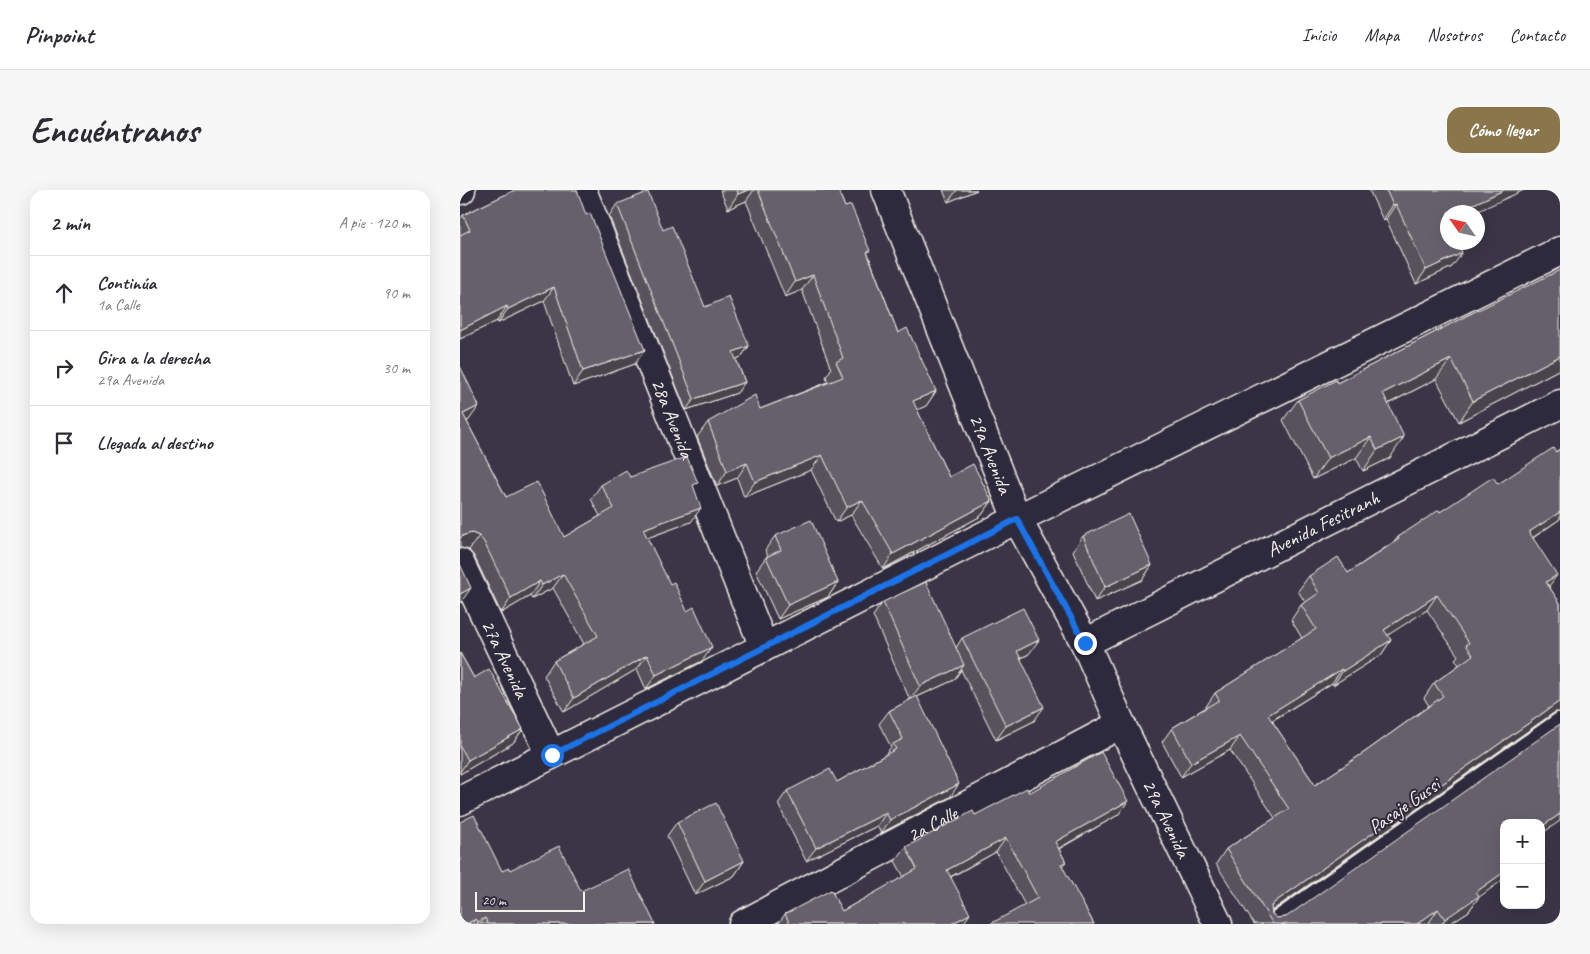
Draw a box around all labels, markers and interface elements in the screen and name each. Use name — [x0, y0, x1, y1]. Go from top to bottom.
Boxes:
text: Pinpoint — [25, 20, 94, 50]
text: Inicio — [1302, 24, 1336, 46]
text: Mapa — [1364, 24, 1399, 46]
text: Nosotros — [1427, 24, 1482, 46]
text: Contacto — [1510, 24, 1565, 46]
button: Cómo llegar — [1447, 107, 1560, 153]
text: Encuéntranos — [30, 108, 199, 153]
north arrow — [1440, 205, 1485, 250]
text: 2 min — [50, 210, 90, 236]
text: A pie · 120 m — [339, 213, 410, 233]
text: Continúa — [97, 271, 156, 295]
icon: ahead — [50, 279, 78, 307]
text: 90 m — [383, 283, 410, 303]
text: 1a Calle — [97, 295, 140, 315]
text: Gira a la derecha — [97, 346, 210, 370]
icon: right — [50, 354, 78, 382]
text: 30 m — [383, 358, 410, 378]
text: 29a Avenida — [97, 370, 164, 390]
street label: 28a Avenida — [646, 375, 701, 463]
street label: 29a Avenida — [964, 410, 1019, 499]
icon: arrive — [50, 429, 78, 457]
text: Llegada al destino — [97, 431, 213, 455]
street label: Avenida Fesitranh — [1262, 484, 1384, 562]
street label: 27a Avenida — [476, 615, 535, 703]
route end — [1074, 632, 1097, 655]
route start — [541, 744, 564, 767]
street label: Pasaje Gussi — [1363, 771, 1447, 840]
street label: 29a Avenida — [1137, 775, 1197, 863]
street label: 2a Calle — [903, 800, 963, 847]
map controls — [1500, 819, 1545, 909]
button: + — [1500, 819, 1545, 864]
button: − — [1500, 864, 1545, 909]
scale bar — [475, 889, 585, 912]
text: 20 m — [482, 892, 506, 909]

